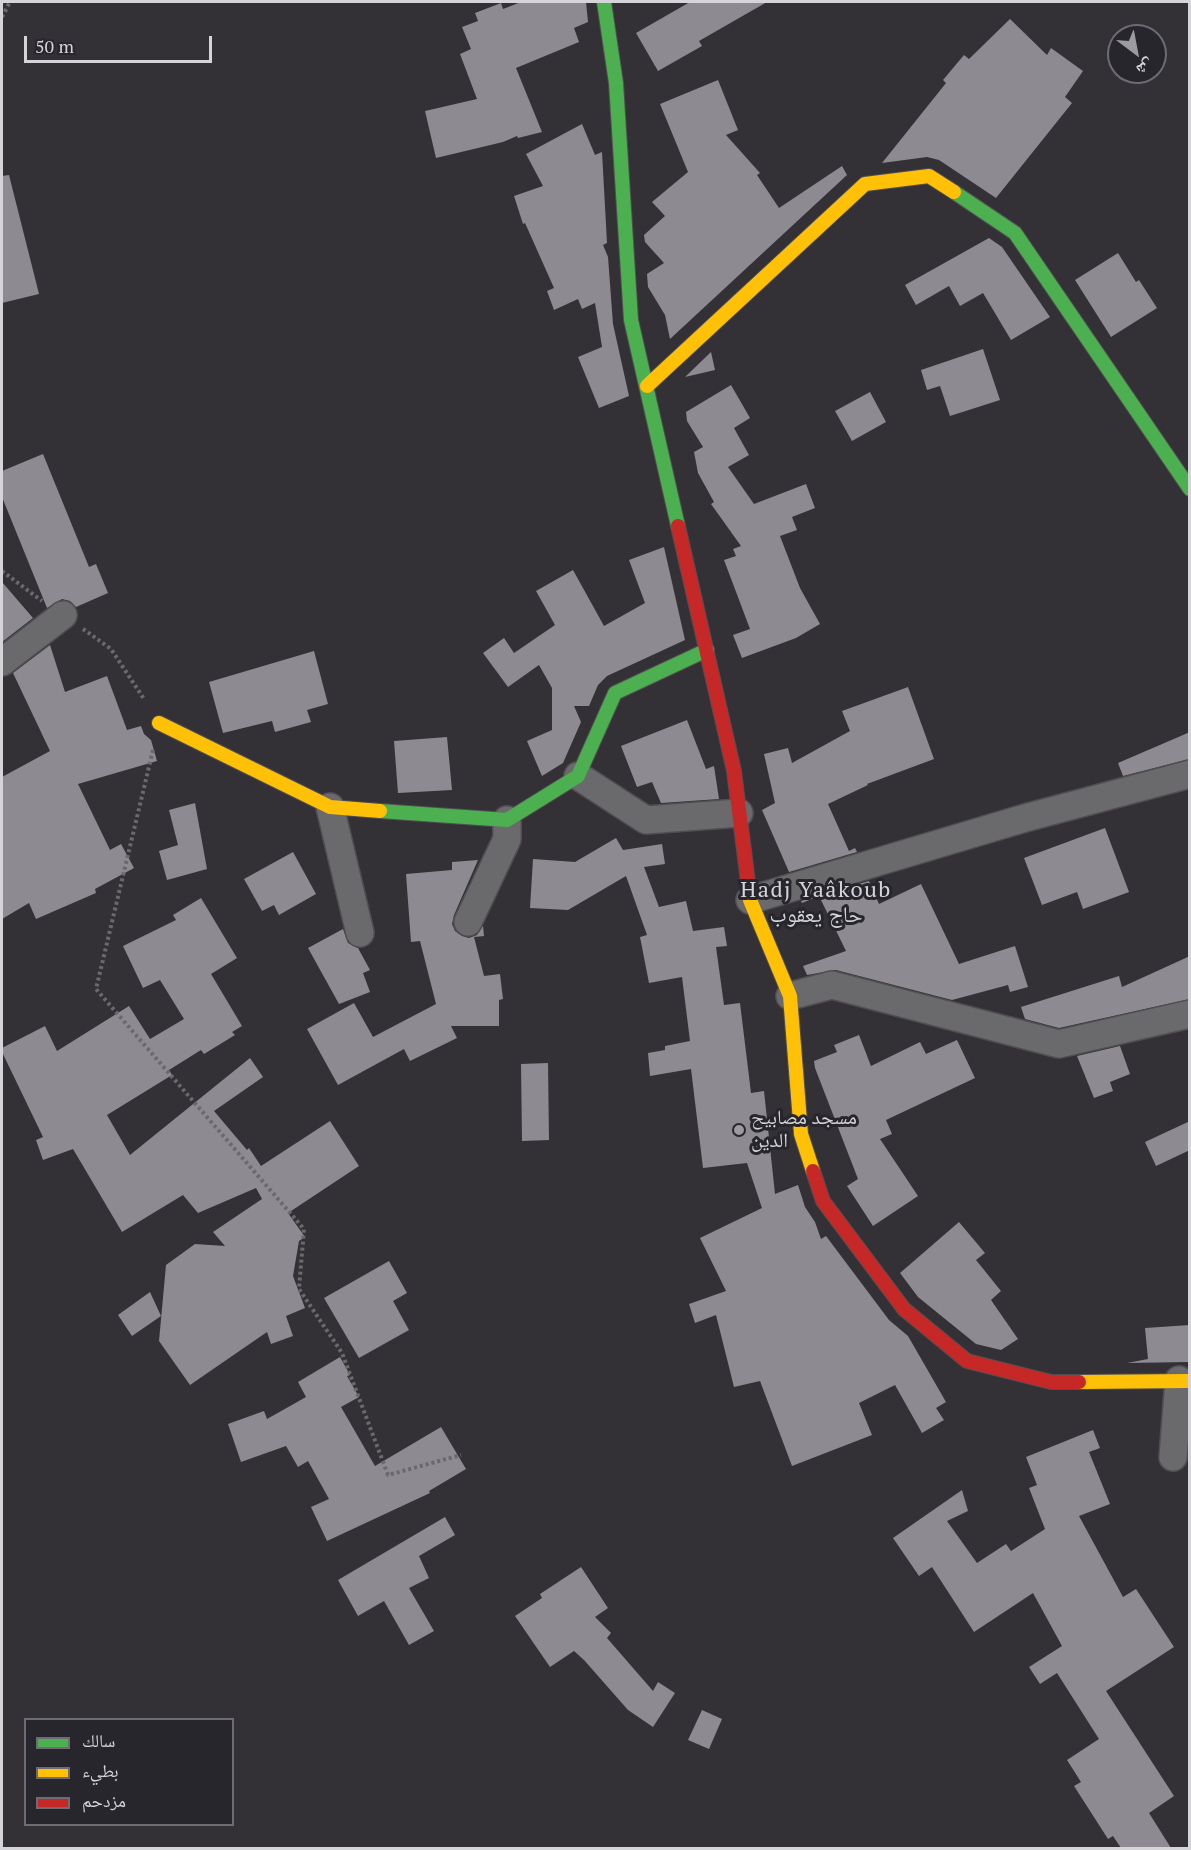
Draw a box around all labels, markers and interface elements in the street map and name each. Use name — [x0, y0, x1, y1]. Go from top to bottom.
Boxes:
scale bar — [27, 24, 214, 62]
north arrow — [1107, 24, 1167, 84]
text: 50 m — [35, 34, 74, 58]
text: ش — [1132, 54, 1159, 81]
district label: Hadj Yaâkoub حاج يعقوب — [740, 878, 892, 930]
place label: مسجد مصابيح الدين — [751, 1106, 857, 1153]
marker: مسجد مصابيح الدين — [732, 1123, 746, 1137]
legend — [24, 1718, 234, 1826]
text: سالك — [82, 1728, 115, 1752]
text: بطيء — [82, 1758, 119, 1782]
text: مزدحم — [82, 1788, 126, 1812]

